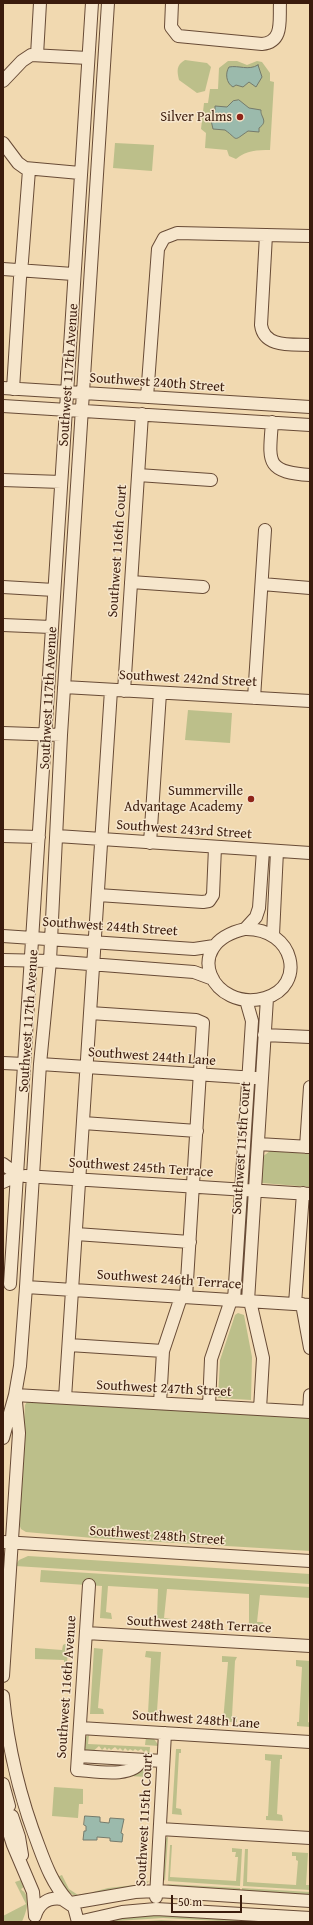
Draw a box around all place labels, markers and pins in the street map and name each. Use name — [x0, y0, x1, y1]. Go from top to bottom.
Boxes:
place label: Silver Palms — [160, 109, 232, 125]
marker: Silver Palms — [235, 112, 245, 122]
place label: Summerville Advantage Academy — [124, 783, 243, 816]
marker: Summerville Advantage Academy — [246, 794, 256, 804]

